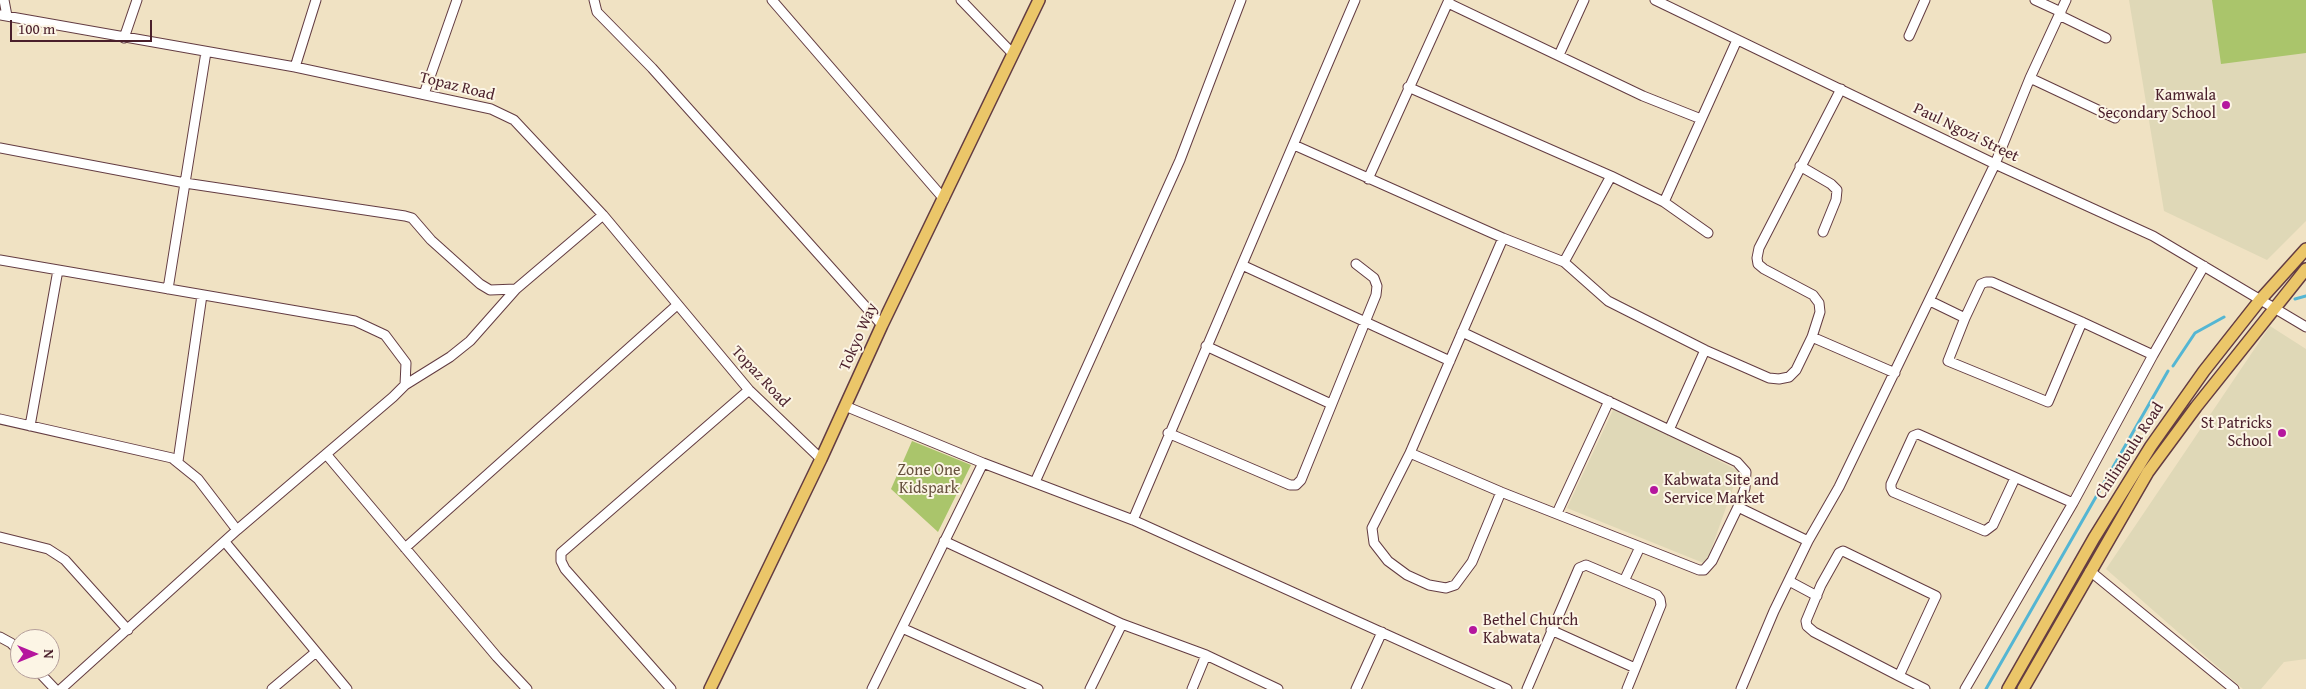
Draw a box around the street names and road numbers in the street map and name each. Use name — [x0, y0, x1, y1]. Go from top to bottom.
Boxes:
street label: Topaz Road — [417, 68, 497, 106]
street label: Paul Ngozi Street — [1910, 99, 2022, 167]
street label: Tokyo Way — [835, 300, 883, 374]
street label: Topaz Road — [727, 342, 793, 412]
street label: Chilimbulu Road — [2092, 399, 2168, 503]

